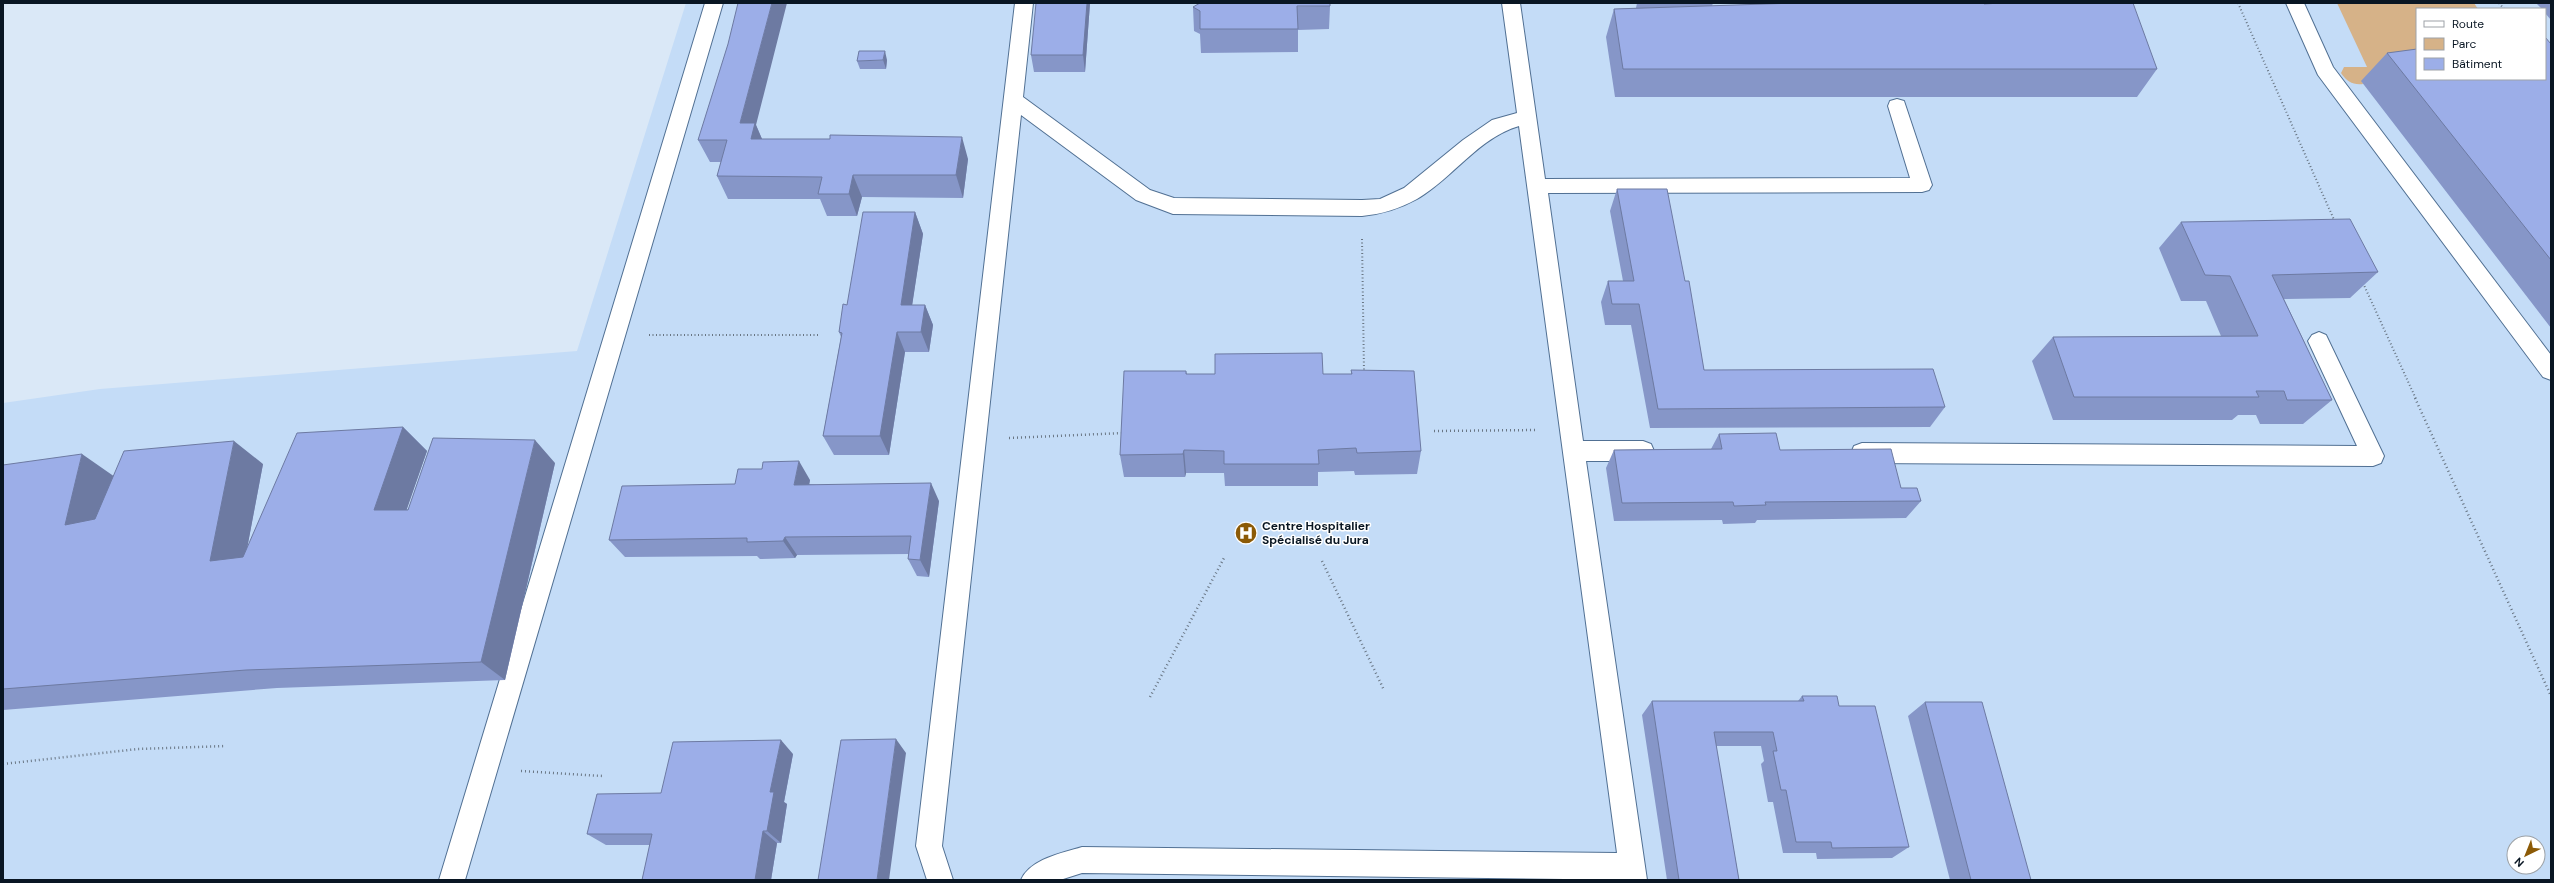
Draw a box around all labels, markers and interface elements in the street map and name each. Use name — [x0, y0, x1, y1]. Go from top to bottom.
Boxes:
legend — [2416, 8, 2546, 80]
text: Route — [2452, 16, 2484, 32]
text: Parc — [2452, 36, 2476, 52]
text: Bâtiment — [2452, 56, 2503, 72]
place label: Centre Hospitalier Spécialisé du Jura — [1262, 518, 1370, 548]
hospital icon: Centre Hospitalier Spécialisé du Jura — [1233, 520, 1259, 546]
north arrow — [2506, 835, 2546, 875]
text: N — [2511, 854, 2527, 870]

